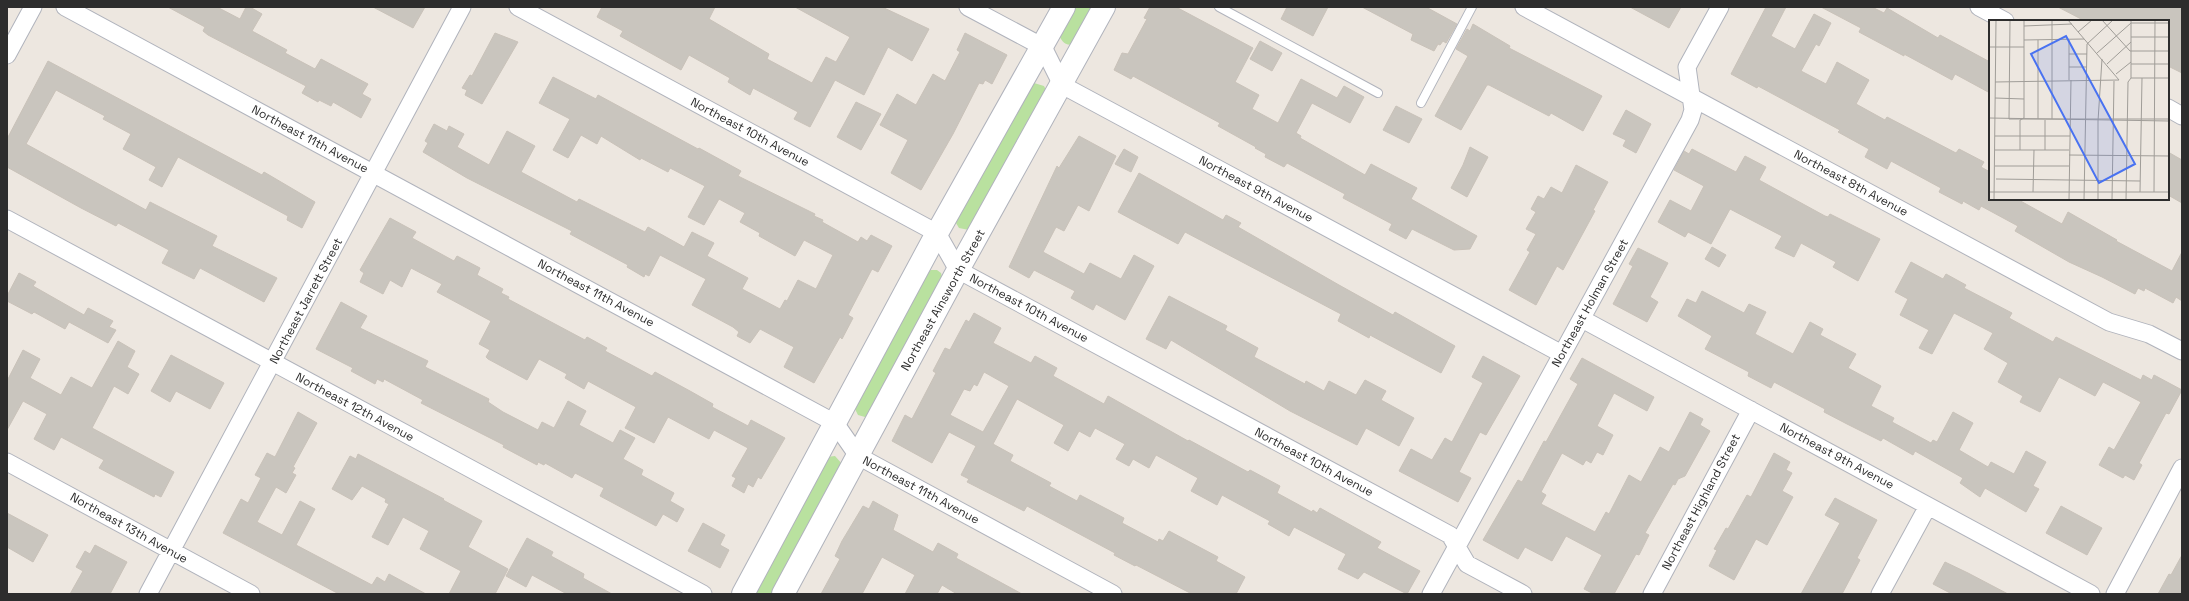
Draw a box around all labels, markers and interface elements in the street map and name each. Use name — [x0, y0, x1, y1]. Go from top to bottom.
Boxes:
inset map — [1989, 20, 2169, 200]
street label: Northeast 10th Avenue — [688, 94, 812, 170]
street label: Northeast 11th Avenue — [249, 101, 371, 177]
street label: Northeast 8th Avenue — [1791, 146, 1911, 220]
street label: Northeast 9th Avenue — [1196, 152, 1316, 226]
street label: Northeast Ainsworth Street — [897, 226, 989, 374]
street label: Northeast Jarrett Street — [266, 235, 346, 367]
street label: Northeast Holman Street — [1548, 236, 1632, 370]
street label: Northeast 11th Avenue — [535, 255, 657, 331]
street label: Northeast 10th Avenue — [967, 270, 1091, 346]
street label: Northeast 12th Avenue — [293, 369, 417, 445]
street label: Northeast 9th Avenue — [1777, 419, 1897, 493]
street label: Northeast 10th Avenue — [1252, 424, 1376, 500]
street label: Northeast Highland Street — [1658, 431, 1744, 573]
street label: Northeast 11th Avenue — [860, 452, 982, 528]
street label: Northeast 13th Avenue — [67, 489, 191, 567]

